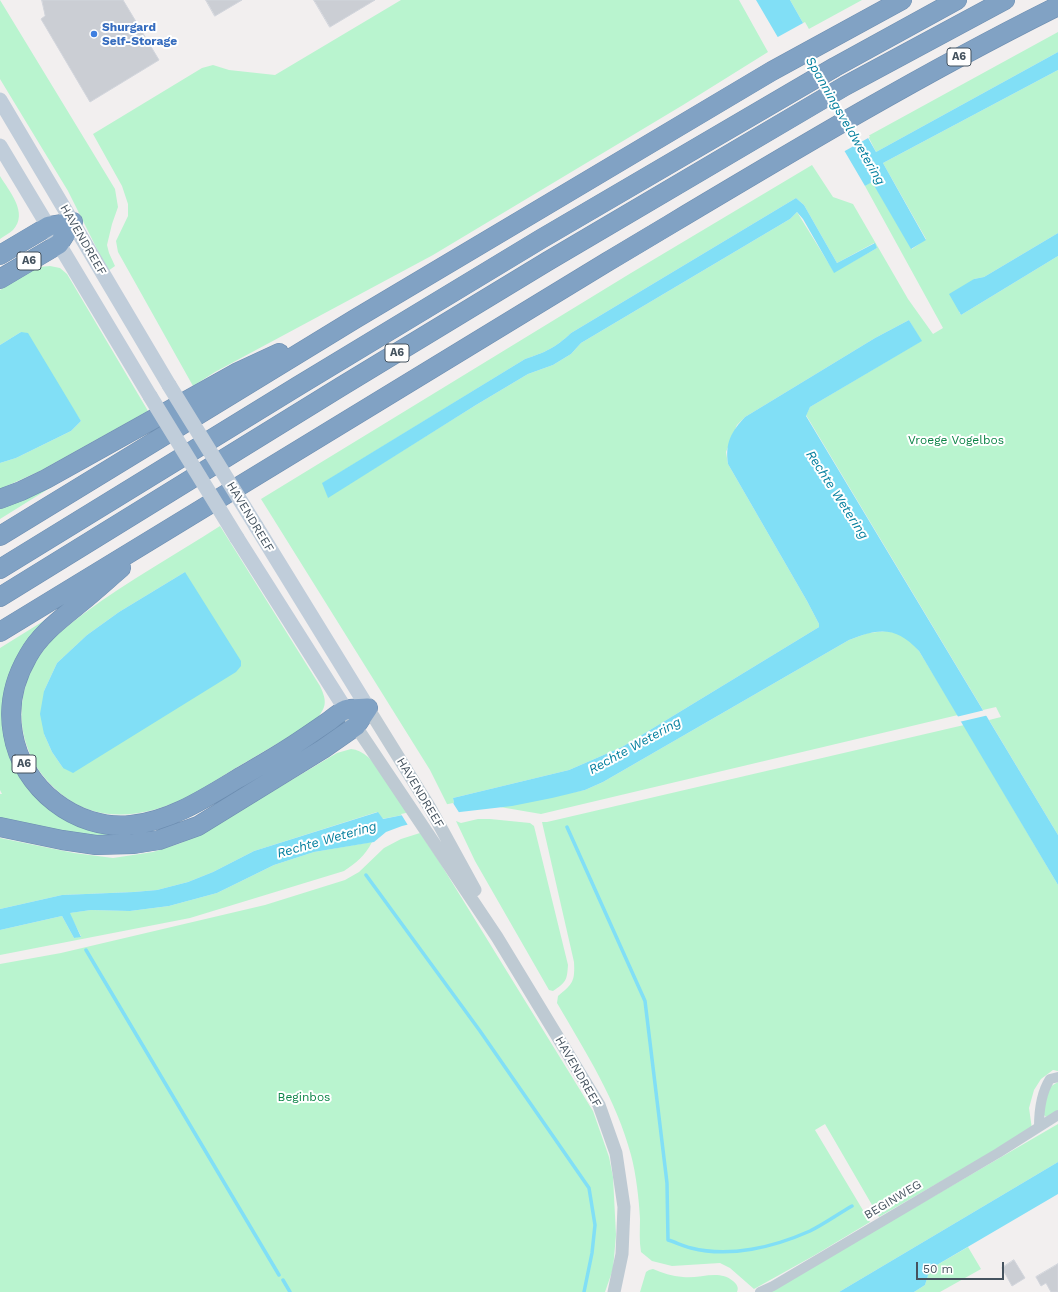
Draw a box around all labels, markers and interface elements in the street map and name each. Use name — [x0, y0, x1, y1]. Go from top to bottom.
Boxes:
place label: Shurgard Self-Storage — [102, 20, 177, 48]
marker: Shurgard Self-Storage — [89, 29, 99, 39]
road number: A6 — [947, 48, 971, 66]
water label: Spanningsveldwetering — [802, 54, 888, 188]
street label: HAVENDREEF — [57, 202, 109, 278]
road number: A6 — [17, 252, 41, 270]
road number: A6 — [385, 344, 409, 362]
park label: Vroege Vogelbos — [908, 433, 1004, 447]
water label: Rechte Wetering — [802, 448, 872, 542]
street label: HAVENDREEF — [223, 479, 277, 555]
water label: Rechte Wetering — [586, 714, 684, 778]
road number: A6 — [12, 755, 36, 773]
street label: HAVENDREEF — [393, 755, 447, 831]
water label: Rechte Wetering — [275, 818, 379, 862]
street label: HAVENDREEF — [552, 1034, 604, 1110]
park label: Beginbos — [278, 1090, 330, 1104]
street label: BEGINWEG — [862, 1177, 924, 1223]
scale bar — [918, 1254, 1006, 1280]
text: 50 m — [923, 1262, 953, 1276]

